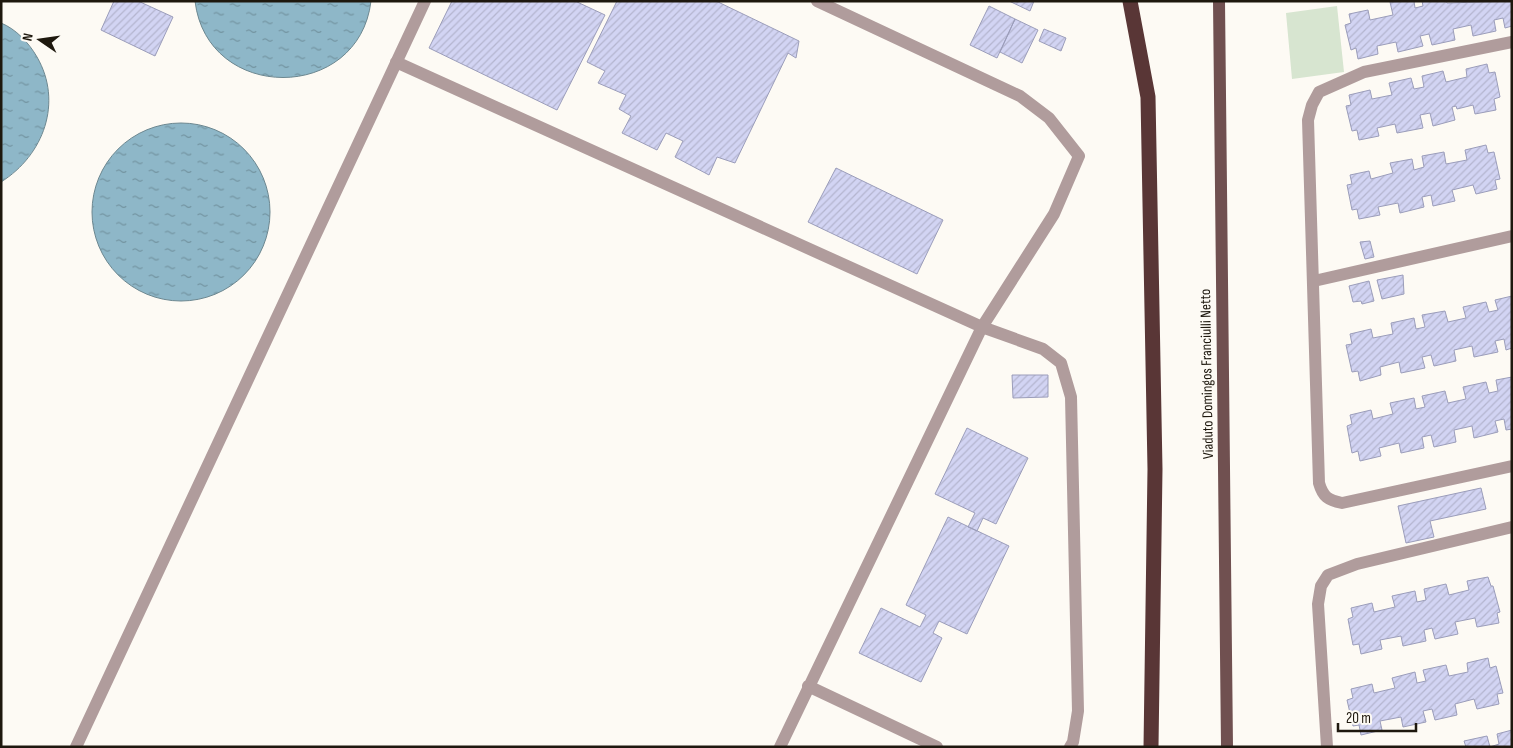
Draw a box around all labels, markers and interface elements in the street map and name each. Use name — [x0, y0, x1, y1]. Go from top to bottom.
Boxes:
north arrow — [15, 15, 65, 65]
text: N — [19, 32, 37, 43]
street label: Viaduto Domingos Franciulli Netto — [1196, 289, 1218, 459]
scale bar — [1338, 700, 1416, 732]
text: 20 m — [1346, 709, 1371, 728]

